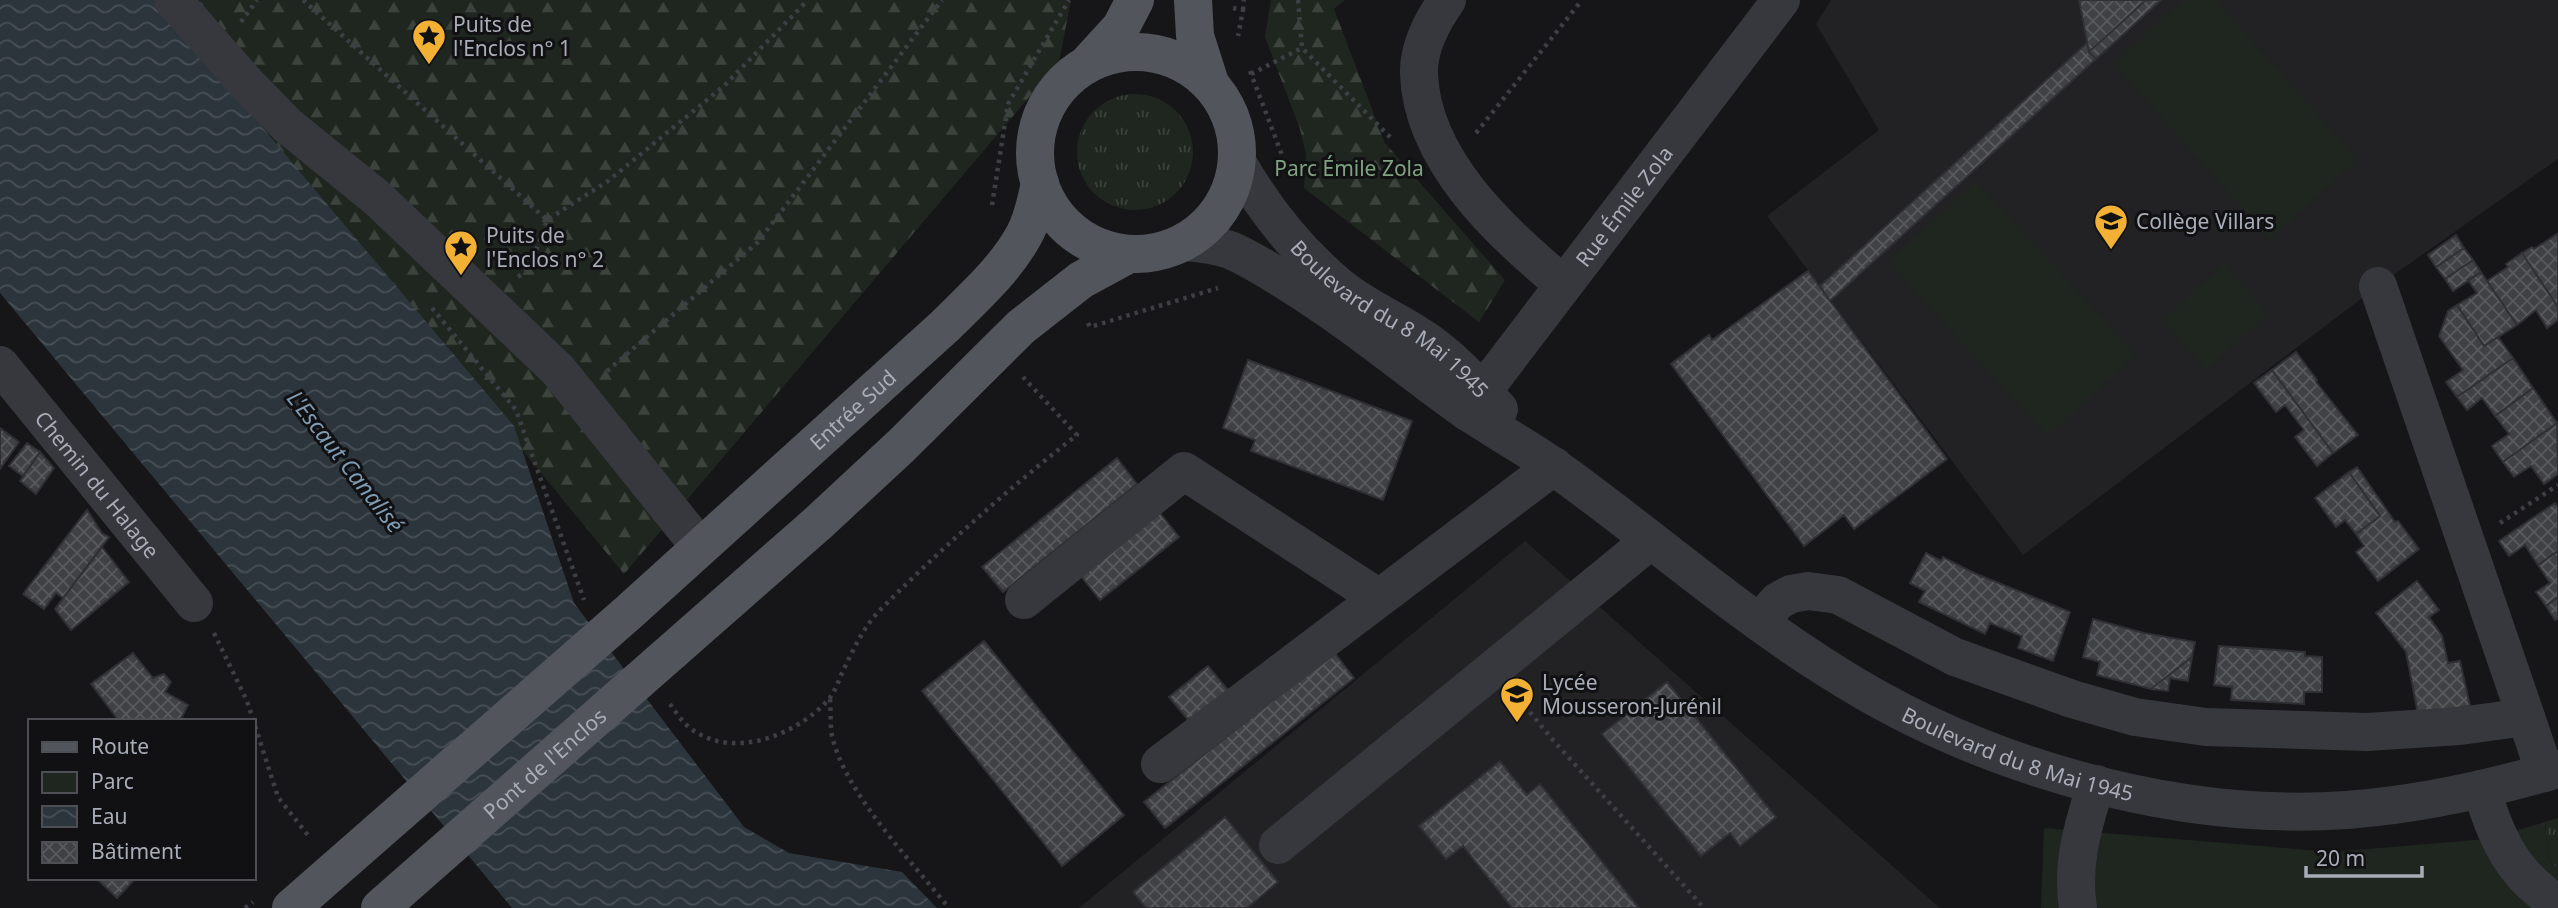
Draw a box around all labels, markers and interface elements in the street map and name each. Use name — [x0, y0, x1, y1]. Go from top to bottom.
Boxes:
place label: Puits de l'Enclos n° 1 — [453, 10, 571, 62]
place icon: Puits de l'Enclos n° 1 — [410, 17, 448, 66]
street label: Rue Émile Zola — [1569, 140, 1679, 272]
park label: Parc Émile Zola — [1274, 154, 1424, 182]
school or university icon: Collège Villars — [2092, 202, 2130, 251]
place label: Collège Villars — [2136, 207, 2274, 235]
place label: Puits de l'Enclos n° 2 — [486, 221, 604, 273]
place icon: Puits de l'Enclos n° 2 — [442, 228, 480, 277]
street label: Boulevard du 8 Mai 1945 — [1285, 234, 1495, 404]
street label: Entrée Sud — [804, 363, 902, 456]
water label: L'Escaut Canalisé — [280, 383, 412, 539]
street label: Chemin du Halage — [29, 405, 166, 564]
place label: Lycée Mousseron-Jurénil — [1542, 668, 1722, 720]
school or university icon: Lycée Mousseron-Jurénil — [1498, 675, 1536, 724]
street label: Boulevard du 8 Mai 1945 — [1897, 700, 2136, 807]
street label: Pont de l'Enclos — [477, 702, 612, 825]
legend — [28, 719, 256, 880]
text: Route — [91, 732, 149, 760]
text: Parc — [91, 767, 134, 795]
text: Eau — [91, 802, 127, 830]
scale bar — [2306, 834, 2422, 878]
text: Bâtiment — [91, 837, 182, 865]
text: 20 m — [2316, 844, 2365, 872]

